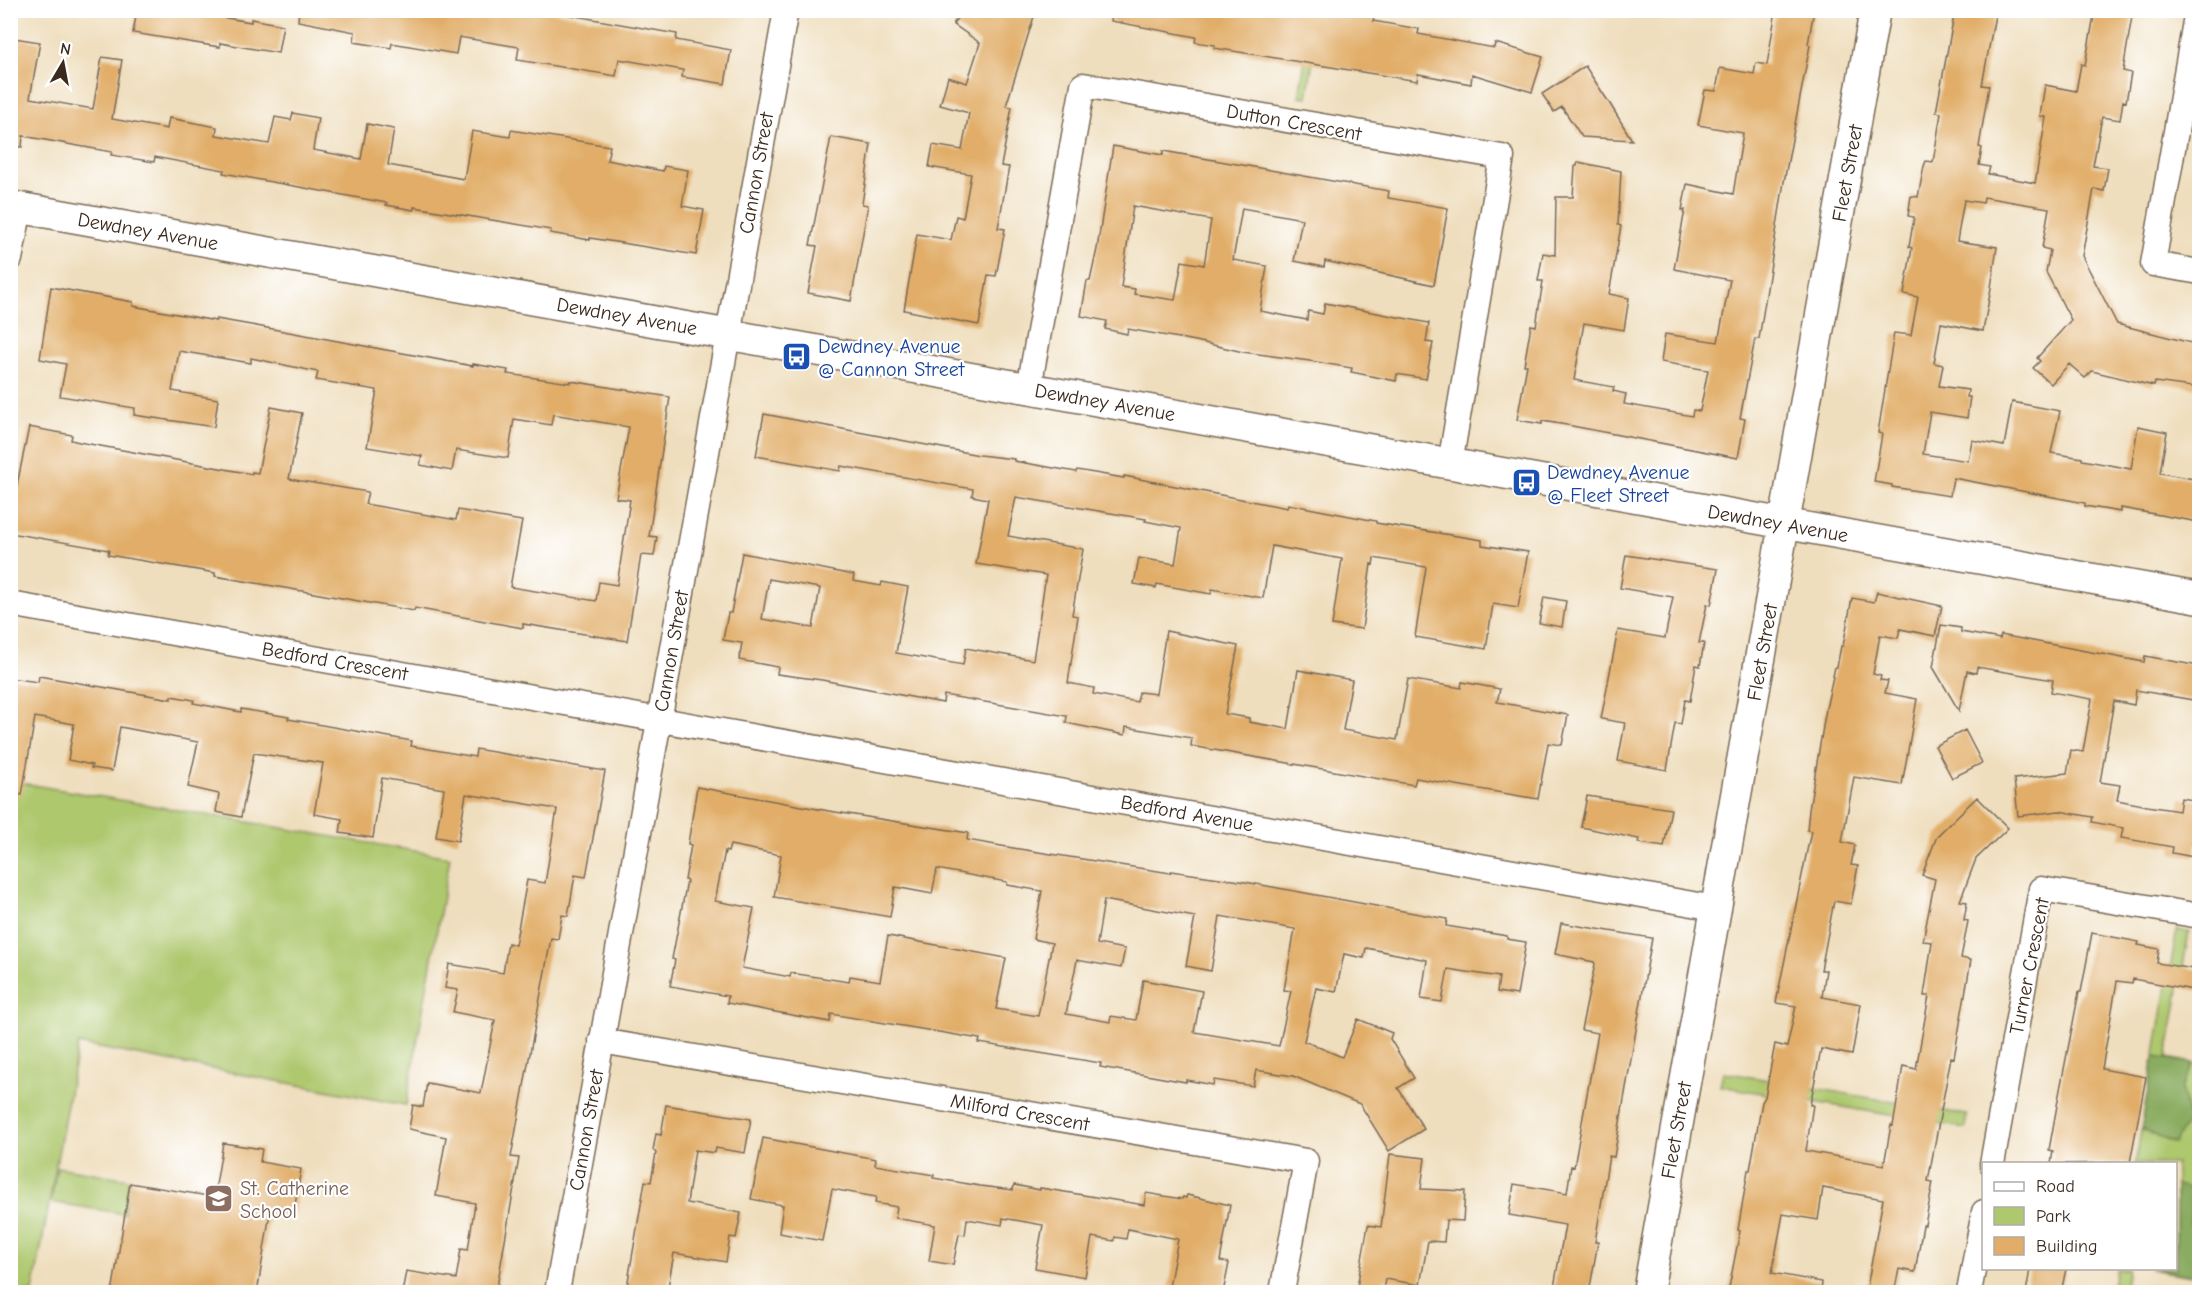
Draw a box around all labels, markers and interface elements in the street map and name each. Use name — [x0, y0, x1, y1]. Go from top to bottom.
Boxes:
north arrow — [33, 33, 93, 93]
text: N — [59, 39, 72, 59]
street label: Dutton Crescent — [1225, 99, 1364, 146]
street label: Cannon Street — [734, 109, 779, 236]
street label: Fleet Street — [1828, 121, 1868, 224]
street label: Dewdney Avenue — [76, 208, 220, 255]
street label: Dewdney Avenue — [555, 293, 699, 340]
place label: Dewdney Avenue @ Cannon Street — [818, 335, 966, 381]
bus stop icon: Dewdney Avenue @ Cannon Street — [781, 341, 813, 373]
street label: Dewdney Avenue — [1033, 379, 1177, 426]
place label: Dewdney Avenue @ Fleet Street — [1547, 461, 1689, 507]
bus stop icon: Dewdney Avenue @ Fleet Street — [1510, 467, 1542, 499]
street label: Dewdney Avenue — [1706, 500, 1850, 547]
street label: Cannon Street — [649, 587, 694, 714]
street label: Fleet Street — [1743, 600, 1783, 703]
street label: Bedford Crescent — [260, 637, 411, 686]
street label: Bedford Avenue — [1119, 791, 1255, 836]
street label: Turner Crescent — [2005, 894, 2054, 1036]
street label: Cannon Street — [564, 1066, 609, 1193]
street label: Fleet Street — [1657, 1078, 1697, 1181]
street label: Milford Crescent — [949, 1089, 1092, 1136]
legend — [1982, 1162, 2177, 1270]
text: Road — [2036, 1176, 2075, 1197]
place label: St. Catherine School — [240, 1177, 349, 1223]
school or university icon: St. Catherine School — [203, 1183, 235, 1215]
text: Park — [2036, 1206, 2071, 1227]
text: Building — [2036, 1236, 2098, 1257]

